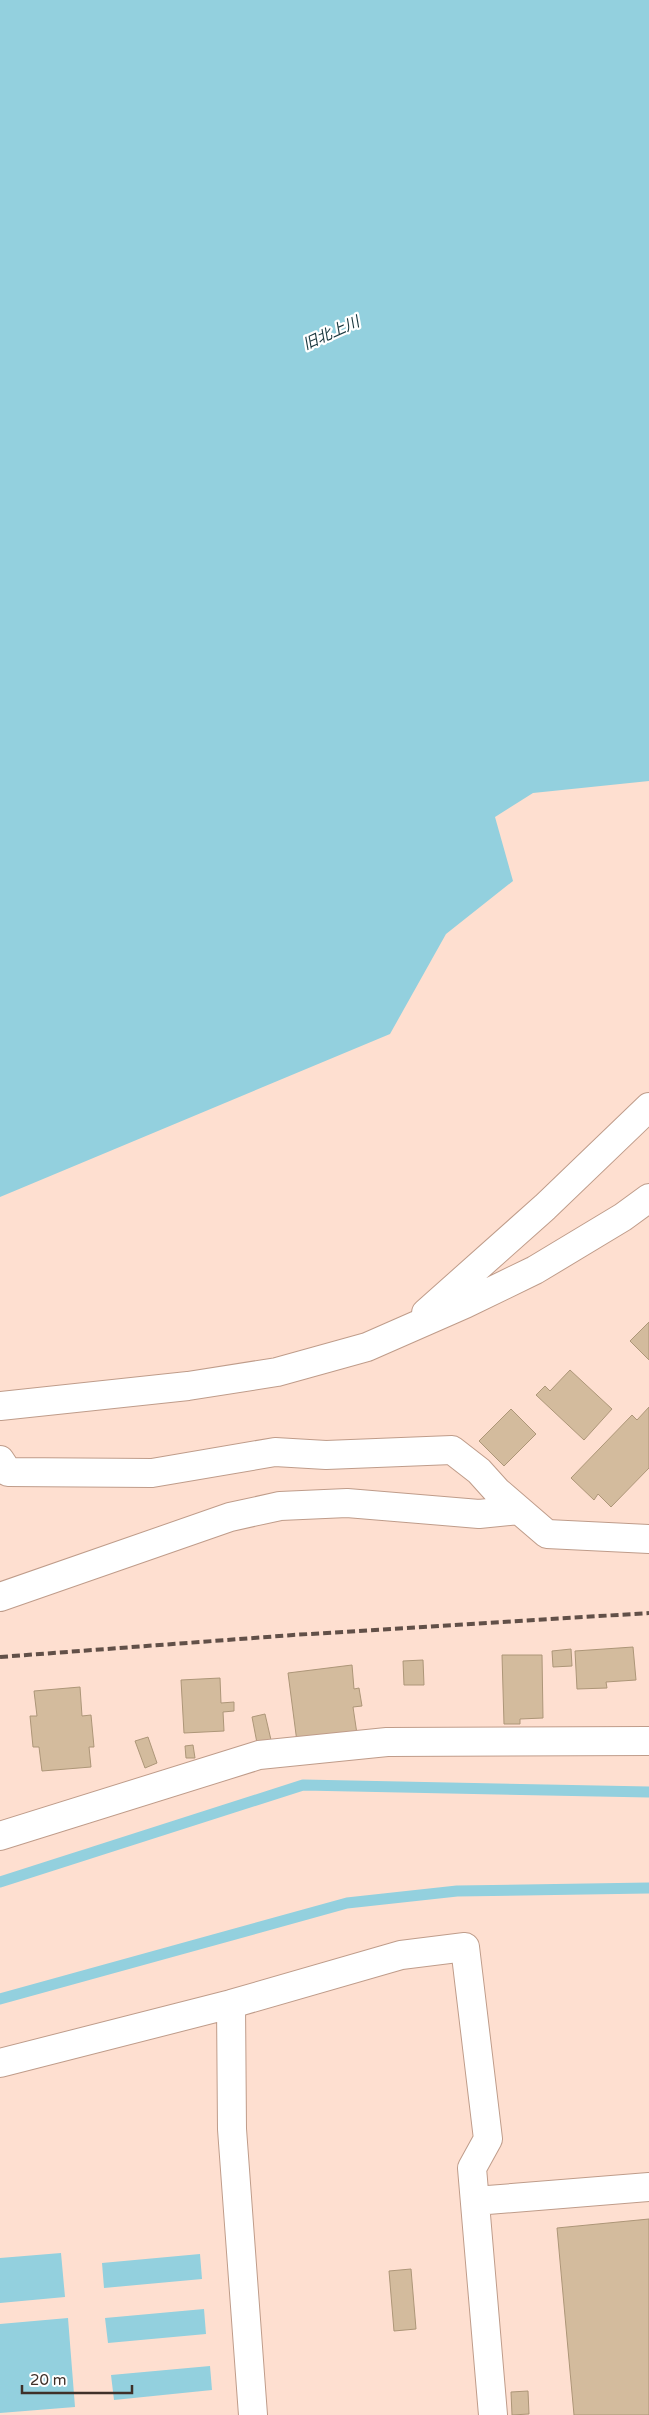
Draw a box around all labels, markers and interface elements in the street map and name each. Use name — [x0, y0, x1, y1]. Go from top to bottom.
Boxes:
water label: 旧北上川 — [300, 312, 364, 353]
scale bar — [22, 2362, 132, 2394]
text: 20 m — [30, 2371, 67, 2389]

